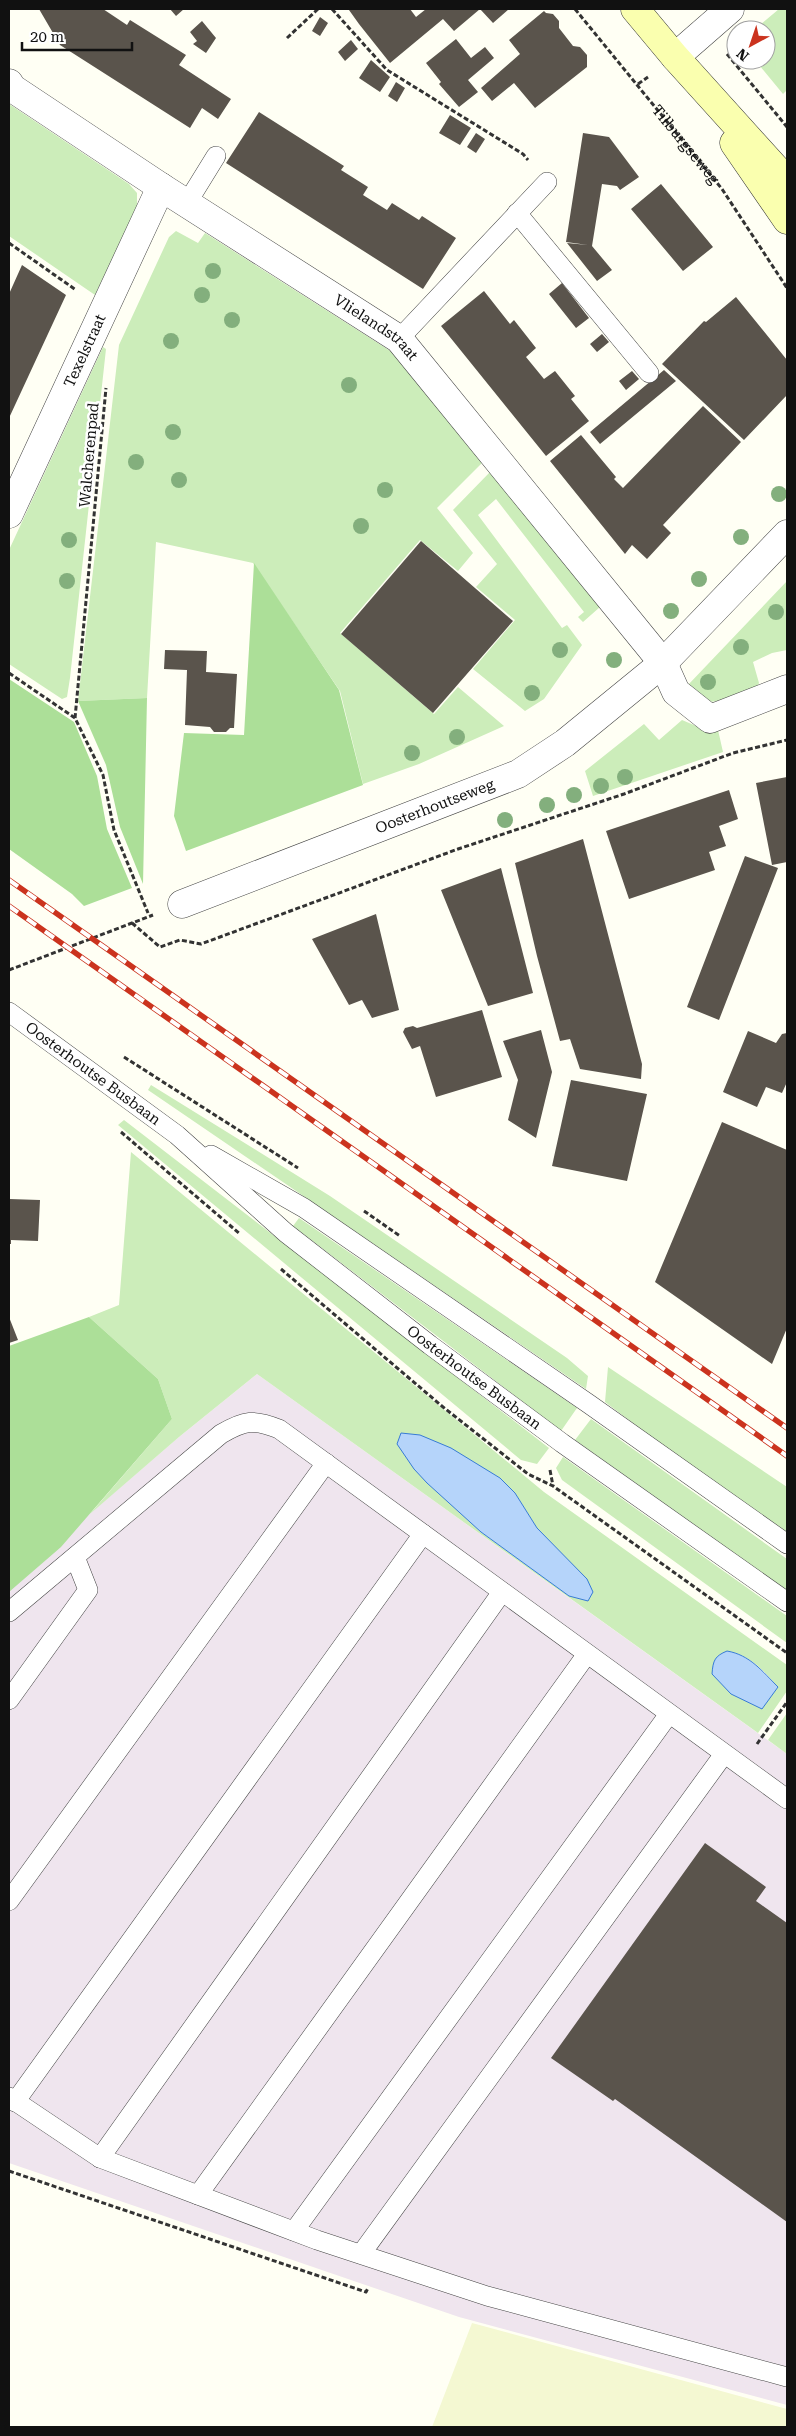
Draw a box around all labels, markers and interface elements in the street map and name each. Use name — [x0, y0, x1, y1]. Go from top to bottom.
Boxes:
scale bar — [22, 20, 132, 52]
north arrow — [726, 20, 776, 70]
text: 20 m — [30, 28, 65, 46]
text: N — [733, 45, 752, 65]
street label: Tilburgseweg — [648, 101, 724, 188]
street label: Vlielandstraat — [331, 291, 422, 365]
street label: Texelstraat — [60, 311, 110, 390]
street label: Walcherenpad — [75, 402, 103, 508]
street label: Oosterhoutseweg — [373, 775, 497, 837]
street label: Oosterhoutse Busbaan — [22, 1018, 164, 1129]
street label: Oosterhoutse Busbaan — [403, 1321, 545, 1434]

